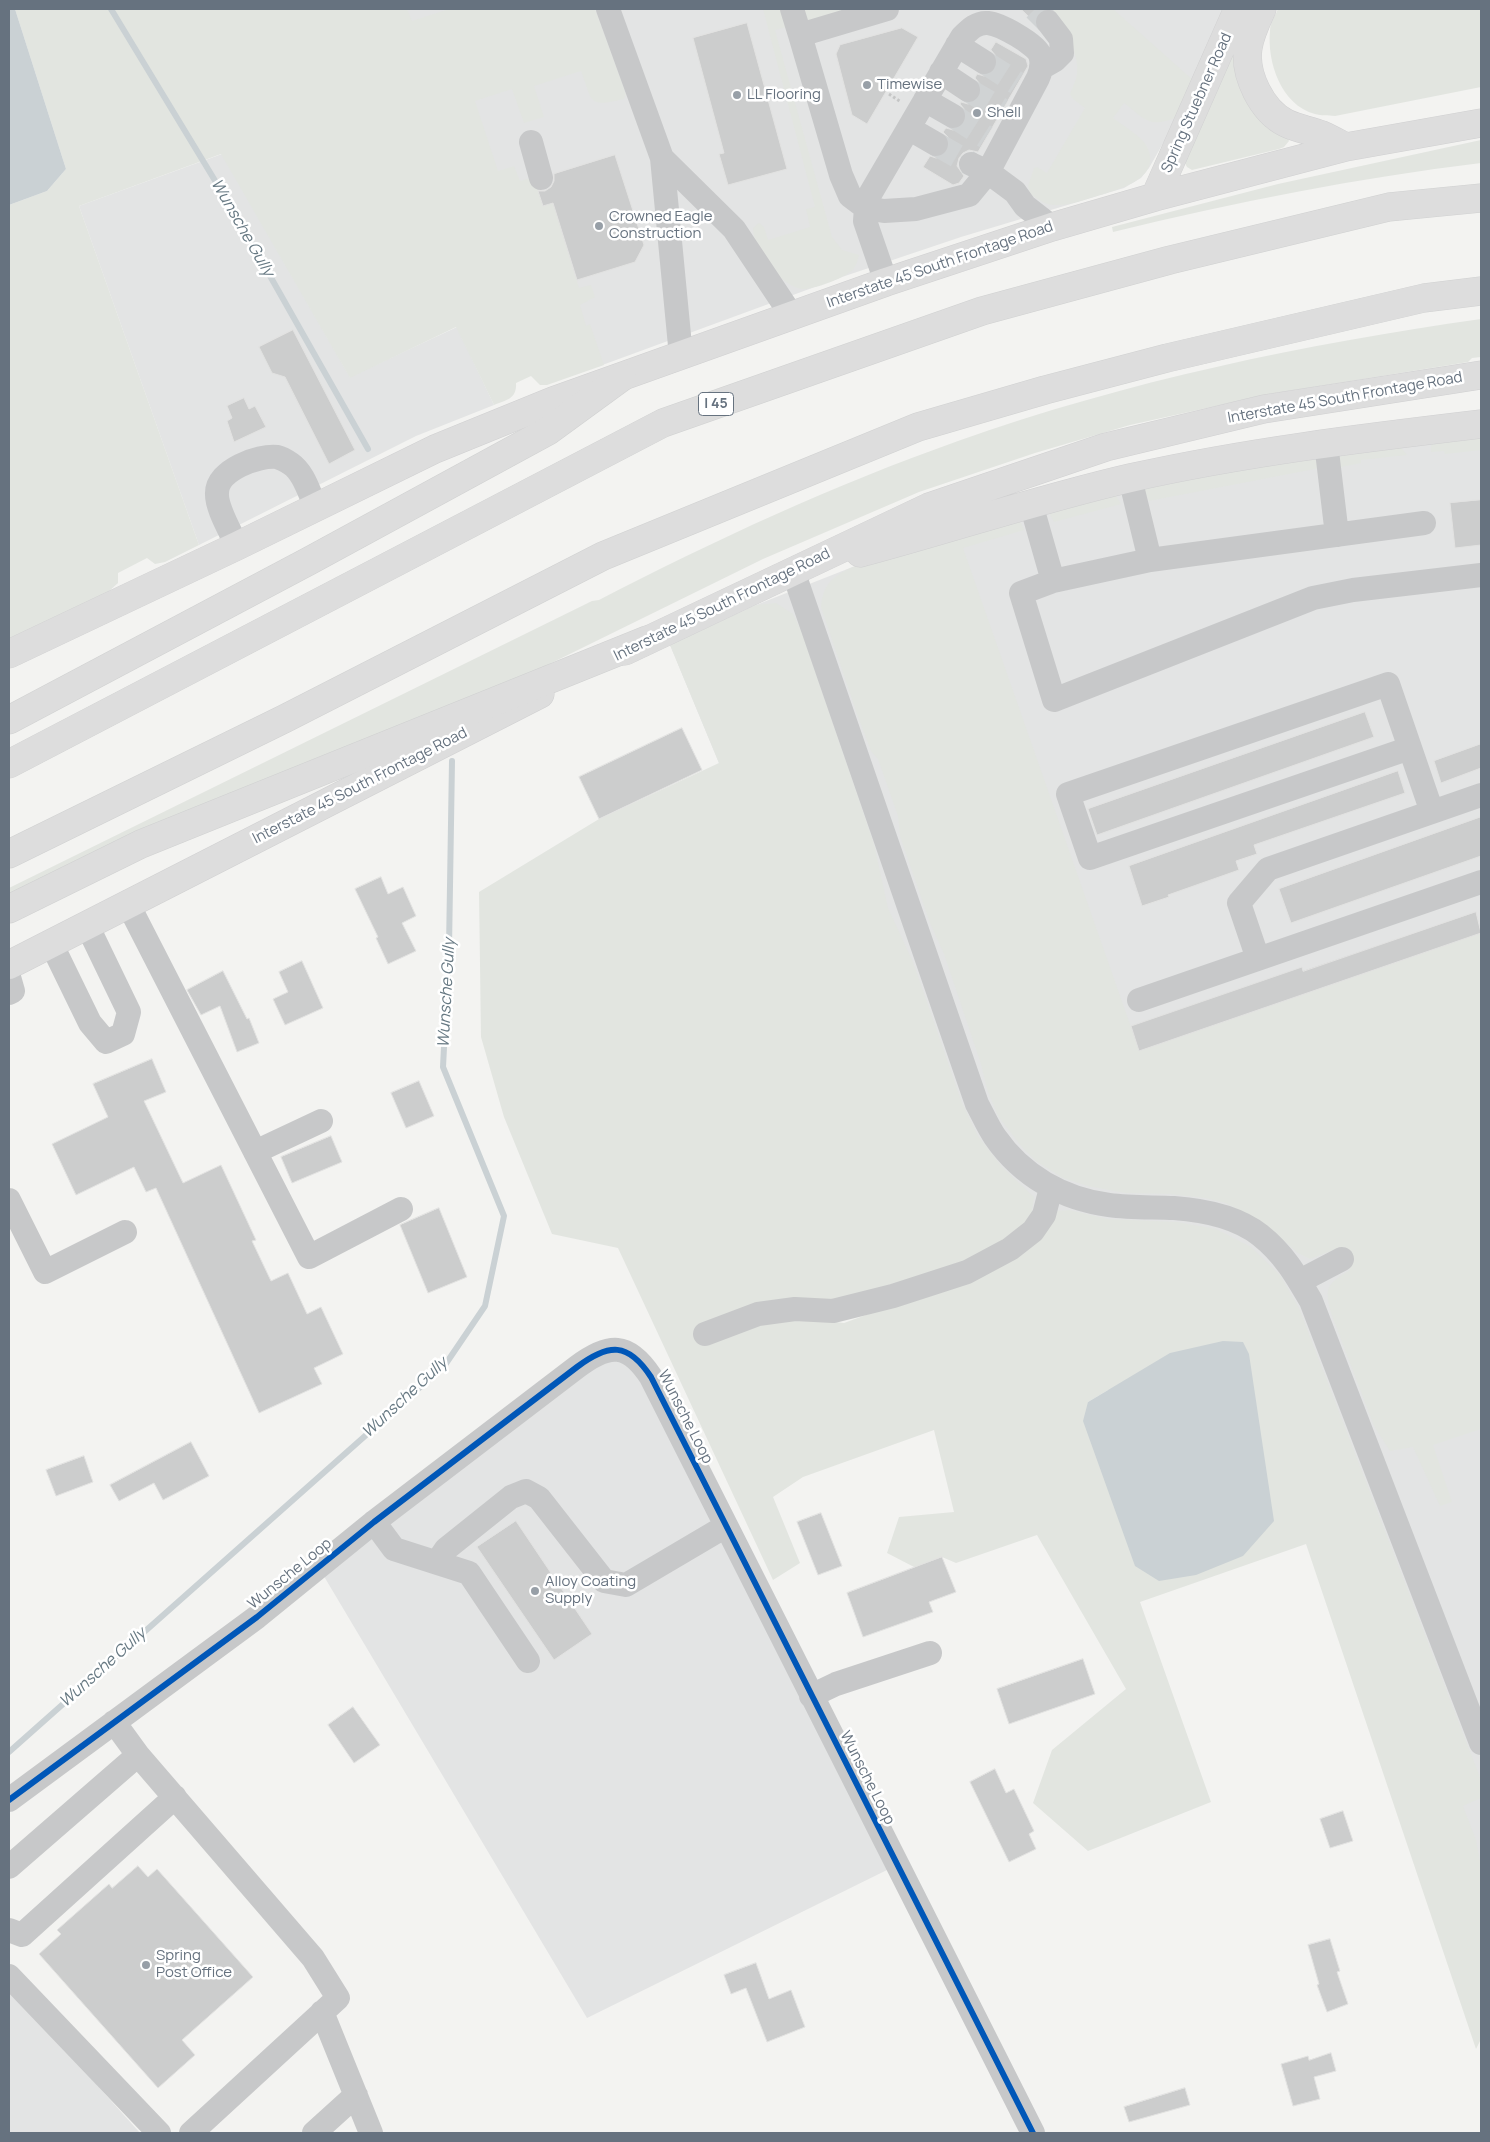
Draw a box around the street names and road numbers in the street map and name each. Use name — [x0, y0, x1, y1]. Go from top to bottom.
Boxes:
street label: Spring Stuebner Road — [1158, 30, 1236, 176]
street label: Interstate 45 South Frontage Road — [824, 218, 1056, 312]
street label: Interstate 45 South Frontage Road — [1226, 368, 1464, 428]
road number: I 45 — [698, 392, 734, 416]
street label: Interstate 45 South Frontage Road — [611, 545, 833, 665]
street label: Interstate 45 South Frontage Road — [250, 724, 470, 848]
street label: Wunsche Loop — [654, 1367, 716, 1467]
street label: Wunsche Loop — [244, 1535, 336, 1613]
street label: Wunsche Loop — [836, 1728, 898, 1828]

